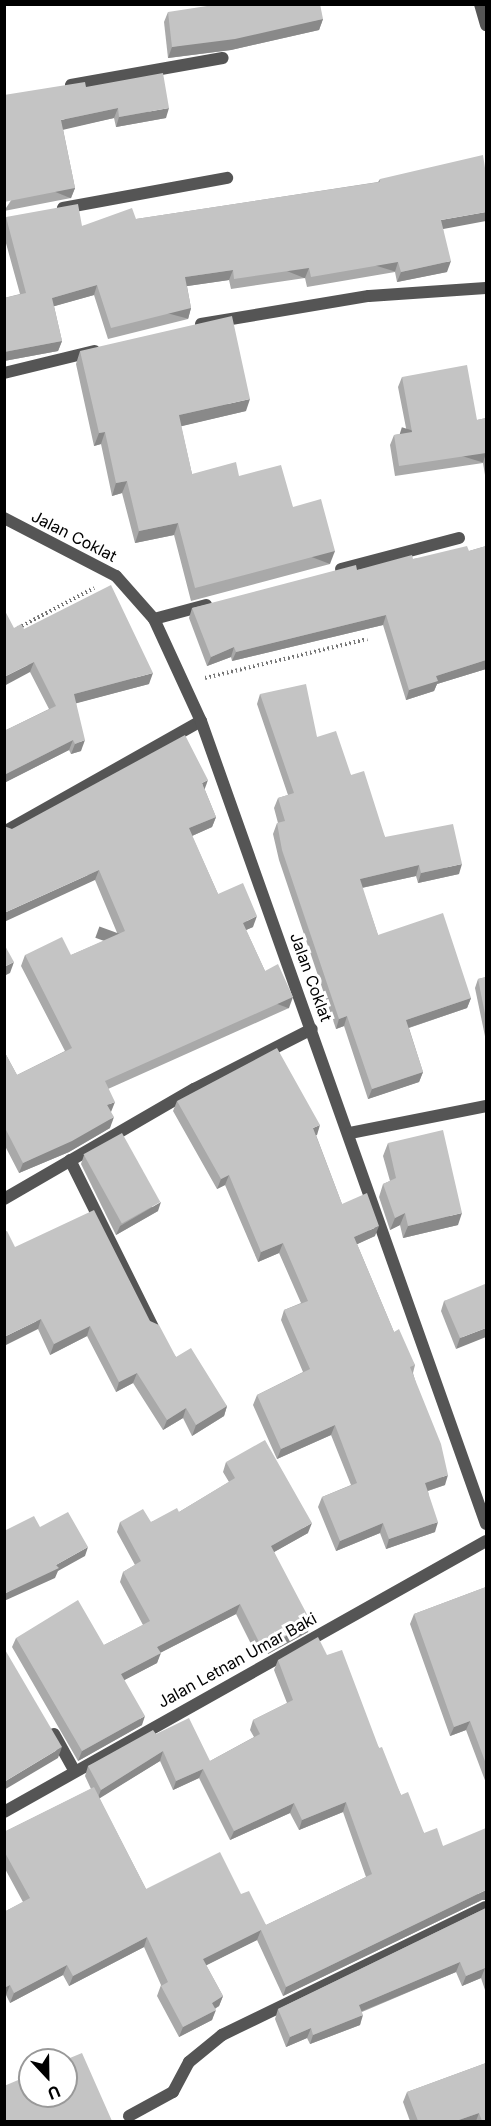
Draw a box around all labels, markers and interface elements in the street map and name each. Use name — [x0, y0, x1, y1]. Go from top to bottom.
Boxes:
street label: Jalan Coklat — [28, 506, 120, 566]
street label: Jalan Coklat — [286, 930, 336, 1024]
street label: Jalan Letnan Umar Baki — [154, 1608, 320, 1712]
north arrow — [18, 2048, 78, 2108]
text: U — [45, 2081, 63, 2104]

